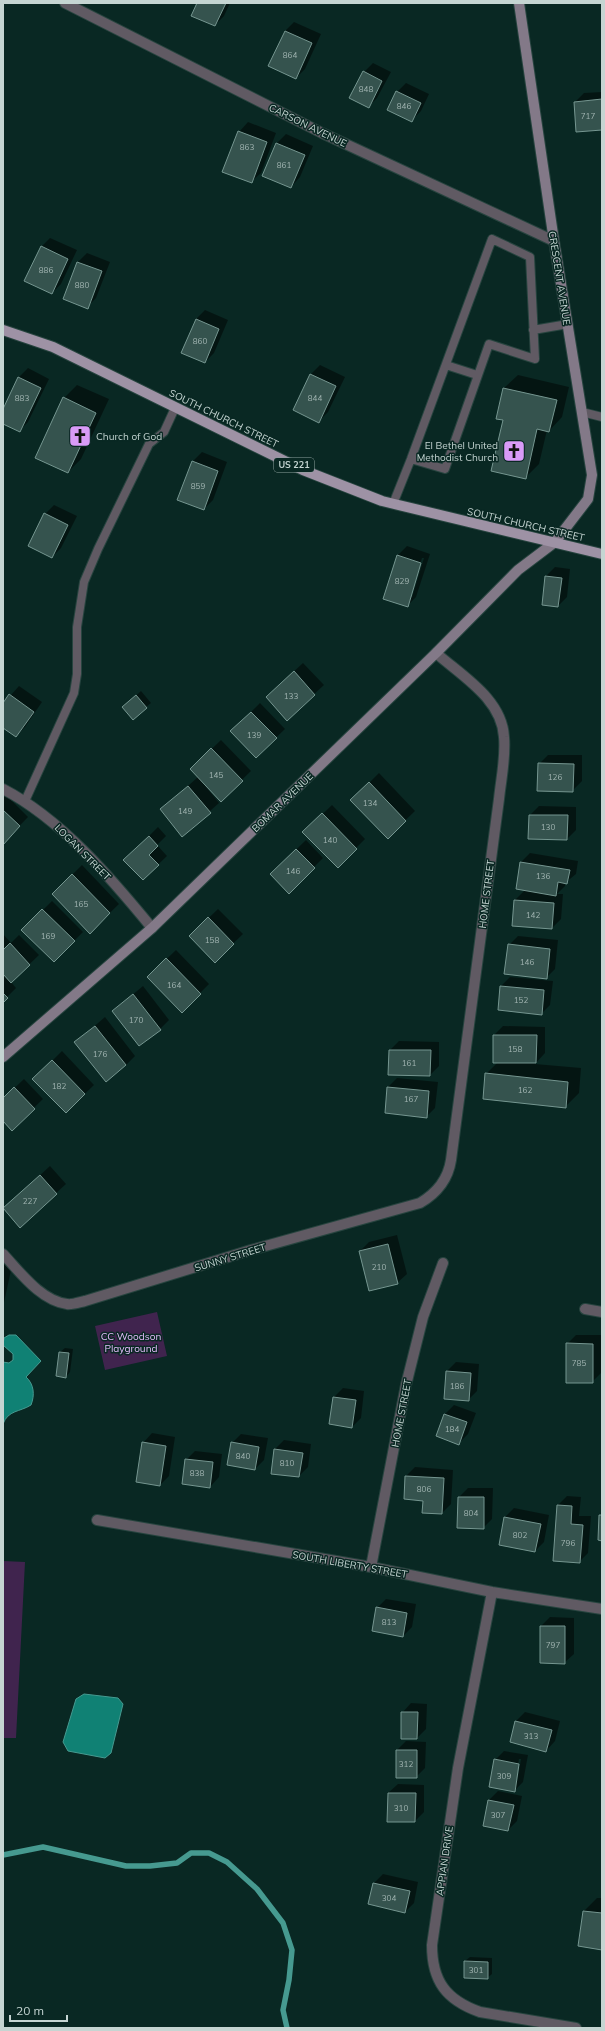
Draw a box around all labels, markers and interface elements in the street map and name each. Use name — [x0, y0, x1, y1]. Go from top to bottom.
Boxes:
house number: 864 — [283, 50, 297, 60]
house number: 848 — [359, 84, 373, 94]
street label: CARSON AVENUE — [267, 101, 349, 150]
house number: 846 — [397, 101, 411, 111]
house number: 717 — [581, 111, 595, 121]
house number: 863 — [240, 142, 254, 152]
house number: 861 — [277, 160, 291, 170]
street label: CRESCENT AVENUE — [546, 230, 573, 326]
house number: 886 — [39, 265, 53, 275]
house number: 880 — [75, 280, 89, 290]
house number: 860 — [193, 336, 207, 346]
street label: SOUTH CHURCH STREET — [167, 386, 281, 451]
house number: 883 — [15, 393, 29, 403]
house number: 844 — [308, 393, 322, 403]
church icon: Church of God — [67, 423, 93, 449]
place label: Church of God — [96, 430, 162, 443]
church icon: El Bethel United Methodist Church — [501, 438, 527, 464]
place label: El Bethel United Methodist Church — [417, 439, 498, 464]
road number: US 221 — [274, 458, 314, 472]
house number: 859 — [191, 481, 205, 491]
street label: SOUTH CHURCH STREET — [466, 505, 586, 544]
house number: 829 — [395, 576, 409, 586]
house number: 133 — [284, 691, 298, 701]
house number: 139 — [247, 730, 261, 740]
house number: 145 — [209, 770, 223, 780]
street label: BOMAR AVENUE — [249, 770, 316, 835]
house number: 126 — [548, 772, 562, 782]
house number: 134 — [363, 798, 377, 808]
house number: 149 — [178, 806, 192, 816]
street label: LOGAN STREET — [52, 822, 113, 883]
house number: 130 — [541, 822, 555, 832]
house number: 140 — [323, 835, 337, 845]
street label: HOME STREET — [476, 859, 497, 929]
house number: 146 — [286, 866, 300, 876]
house number: 136 — [536, 871, 550, 881]
house number: 165 — [74, 899, 88, 909]
house number: 142 — [526, 910, 540, 920]
house number: 169 — [41, 931, 55, 941]
house number: 158 — [205, 935, 219, 945]
house number: 146 — [520, 957, 534, 967]
house number: 164 — [167, 980, 181, 990]
house number: 152 — [514, 995, 528, 1005]
house number: 170 — [129, 1015, 143, 1025]
house number: 158 — [508, 1044, 522, 1054]
house number: 176 — [93, 1049, 107, 1059]
house number: 161 — [402, 1058, 416, 1068]
house number: 182 — [52, 1081, 66, 1091]
house number: 162 — [518, 1085, 532, 1095]
house number: 167 — [404, 1094, 418, 1104]
house number: 227 — [23, 1196, 37, 1206]
street label: SUNNY STREET — [193, 1240, 267, 1274]
house number: 210 — [372, 1262, 386, 1272]
park label: CC Woodson Playground — [101, 1330, 161, 1355]
house number: 785 — [572, 1358, 586, 1368]
street label: HOME STREET — [389, 1378, 414, 1448]
house number: 186 — [450, 1381, 464, 1391]
house number: 184 — [445, 1424, 459, 1434]
house number: 840 — [236, 1451, 250, 1461]
house number: 810 — [280, 1458, 294, 1468]
house number: 838 — [190, 1468, 204, 1478]
house number: 806 — [417, 1484, 431, 1494]
house number: 804 — [464, 1508, 478, 1518]
house number: 802 — [513, 1530, 527, 1540]
house number: 796 — [561, 1538, 575, 1548]
street label: SOUTH LIBERTY STREET — [291, 1548, 408, 1581]
house number: 813 — [382, 1617, 396, 1627]
house number: 797 — [546, 1640, 560, 1650]
house number: 313 — [524, 1731, 538, 1741]
house number: 312 — [399, 1759, 413, 1769]
house number: 309 — [497, 1771, 511, 1781]
house number: 310 — [394, 1803, 408, 1813]
house number: 307 — [491, 1810, 505, 1820]
street label: APPIAN DRIVE — [433, 1825, 456, 1897]
house number: 304 — [382, 1893, 396, 1903]
house number: 301 — [469, 1965, 483, 1975]
scale bar — [10, 1997, 67, 2023]
text: 20 m — [16, 2003, 44, 2018]

